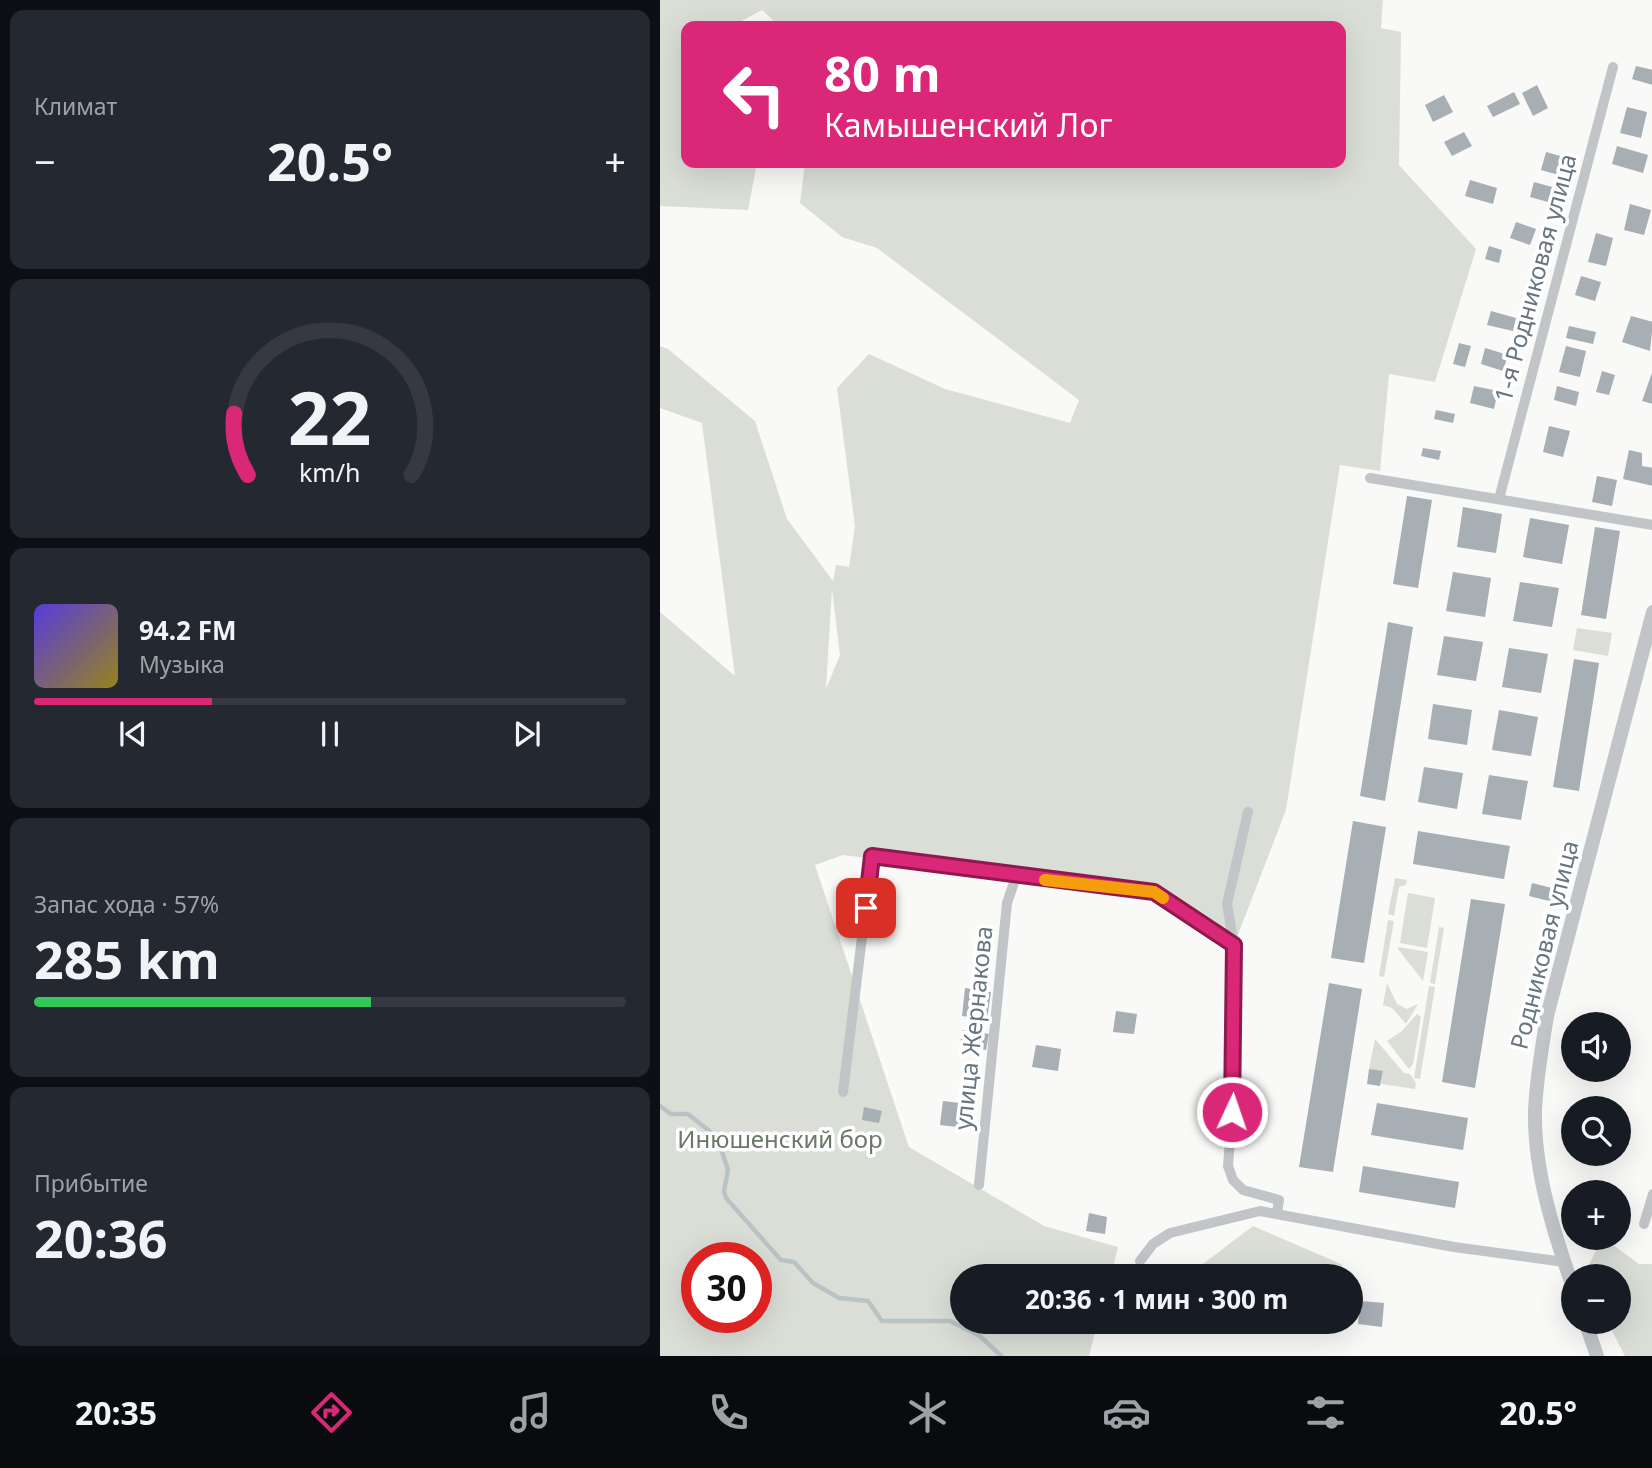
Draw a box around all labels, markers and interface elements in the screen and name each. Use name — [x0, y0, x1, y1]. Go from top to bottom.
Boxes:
text: 80 m — [824, 40, 941, 106]
icon: left — [709, 49, 800, 140]
text: Климат — [34, 90, 117, 122]
text: Камышенский Лог — [824, 103, 1112, 146]
text: 20.5° — [267, 125, 393, 196]
text: − — [34, 135, 56, 187]
text: + — [604, 135, 626, 187]
street label: 1-я Родниковая улица — [1486, 150, 1584, 405]
text: 22 — [288, 367, 372, 466]
text: km/h — [299, 455, 361, 489]
text: 94.2 FM — [139, 612, 236, 648]
text: Музыка — [139, 648, 225, 680]
icon: previous — [114, 715, 152, 753]
icon: pause — [311, 715, 349, 753]
icon: next — [508, 715, 546, 753]
street label: Родниковая улица — [1502, 837, 1585, 1052]
pin — [836, 878, 896, 938]
text: Запас хода · 57% — [34, 888, 219, 920]
icon: arrive — [847, 889, 885, 927]
text: 285 km — [34, 923, 220, 994]
street label: улица Жернакова — [945, 924, 1000, 1131]
map controls — [1561, 1012, 1631, 1334]
button: sound — [1561, 1012, 1631, 1082]
position arrow — [1195, 1075, 1269, 1149]
button: search — [1561, 1096, 1631, 1166]
park label: Инюшенский бор — [677, 1122, 883, 1155]
text: Прибытие — [34, 1167, 148, 1199]
button: + — [1561, 1180, 1631, 1250]
text: 20:36 — [34, 1202, 168, 1273]
speed limit sign: 30 — [681, 1242, 772, 1333]
button: − — [1561, 1264, 1631, 1334]
text: 20:36 · 1 мин · 300 m — [1025, 1281, 1288, 1317]
icon: directions — [307, 1388, 356, 1437]
icon: music — [506, 1388, 555, 1437]
icon: phone — [704, 1388, 753, 1437]
icon: climate — [903, 1388, 952, 1437]
icon: car — [1102, 1388, 1151, 1437]
icon: filters — [1301, 1388, 1350, 1437]
text: 20:35 — [75, 1391, 157, 1434]
text: 20.5° — [1500, 1391, 1577, 1434]

